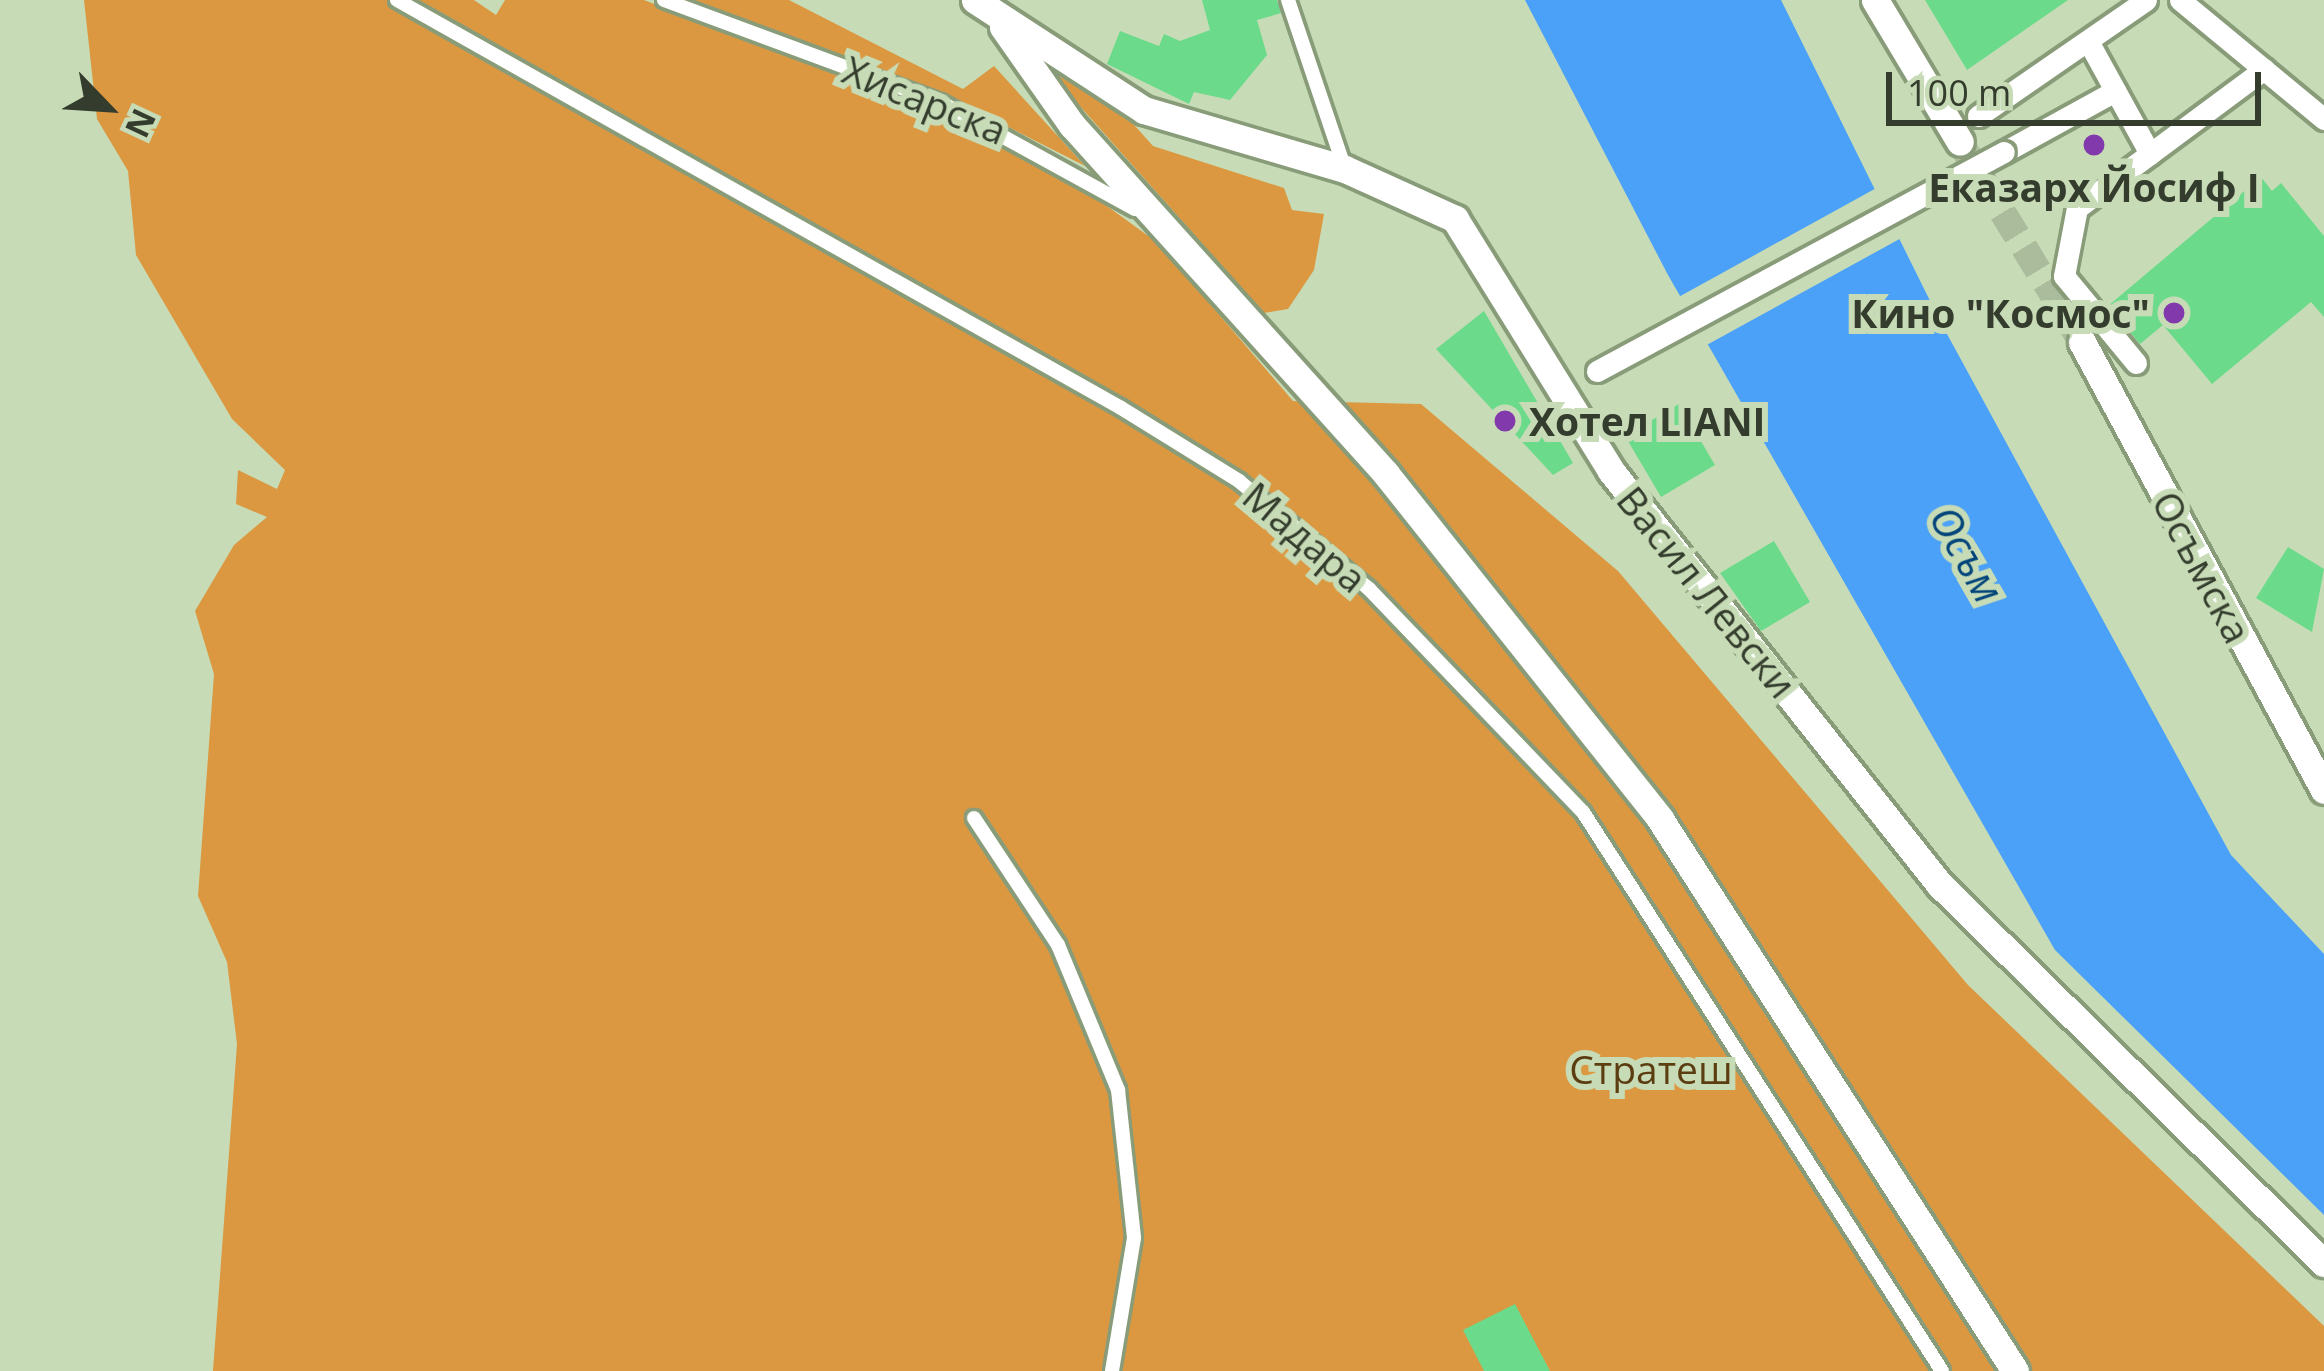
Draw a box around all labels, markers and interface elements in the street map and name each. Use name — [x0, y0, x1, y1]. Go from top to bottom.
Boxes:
street label: Хисарска — [836, 46, 1014, 154]
north arrow — [48, 48, 168, 168]
scale bar — [1892, 48, 2267, 122]
text: 100 m — [1907, 68, 2011, 117]
text: N — [115, 102, 167, 145]
marker: Еказарх Йосиф I — [2081, 132, 2107, 158]
place label: Еказарх Йосиф I — [1928, 164, 2260, 210]
place label: Кино "Космос" — [1851, 290, 2150, 336]
marker: Кино "Космос" — [2161, 300, 2187, 326]
place label: Хотел LIANI — [1529, 398, 1766, 444]
marker: Хотел LIANI — [1492, 408, 1518, 434]
street label: Мадара — [1234, 472, 1376, 602]
street label: Васил Левски — [1608, 477, 1806, 707]
street label: Осъмска — [2143, 483, 2261, 651]
water label: Осъм — [1919, 497, 2015, 611]
park label: Стратеш — [1569, 1046, 1733, 1092]

